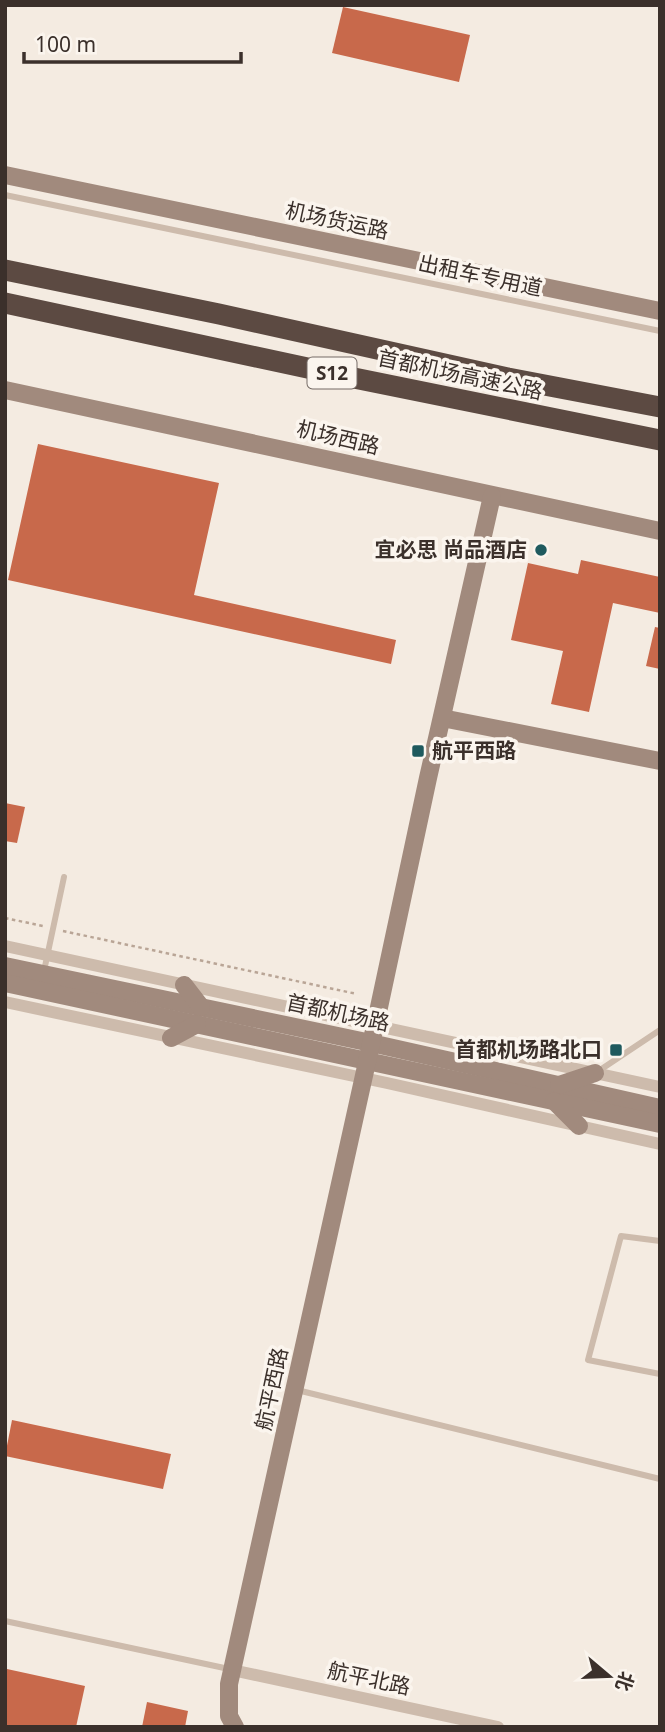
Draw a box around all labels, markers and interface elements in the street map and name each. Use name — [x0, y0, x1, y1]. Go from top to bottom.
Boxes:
scale bar — [24, 21, 242, 65]
text: 100 m — [35, 30, 96, 58]
street label: 机场货运路 — [283, 195, 391, 245]
street label: 出租车专用道 — [416, 248, 545, 302]
street label: 首都机场高速公路 — [375, 343, 545, 405]
road number: S12 — [308, 358, 356, 388]
street label: 机场西路 — [294, 414, 382, 460]
place label: 宜必思 尚品酒店 — [375, 535, 527, 563]
marker: 宜必思 尚品酒店 — [533, 542, 549, 558]
place label: 航平西路 — [432, 736, 516, 764]
marker: 航平西路 — [410, 743, 426, 759]
street label: 首都机场路 — [284, 987, 392, 1037]
place label: 首都机场路北口 — [455, 1035, 602, 1063]
marker: 首都机场路北口 — [608, 1042, 624, 1058]
street label: 航平西路 — [249, 1345, 293, 1433]
north arrow — [574, 1641, 644, 1711]
street label: 航平北路 — [325, 1656, 413, 1700]
text: 北 — [610, 1668, 640, 1695]

